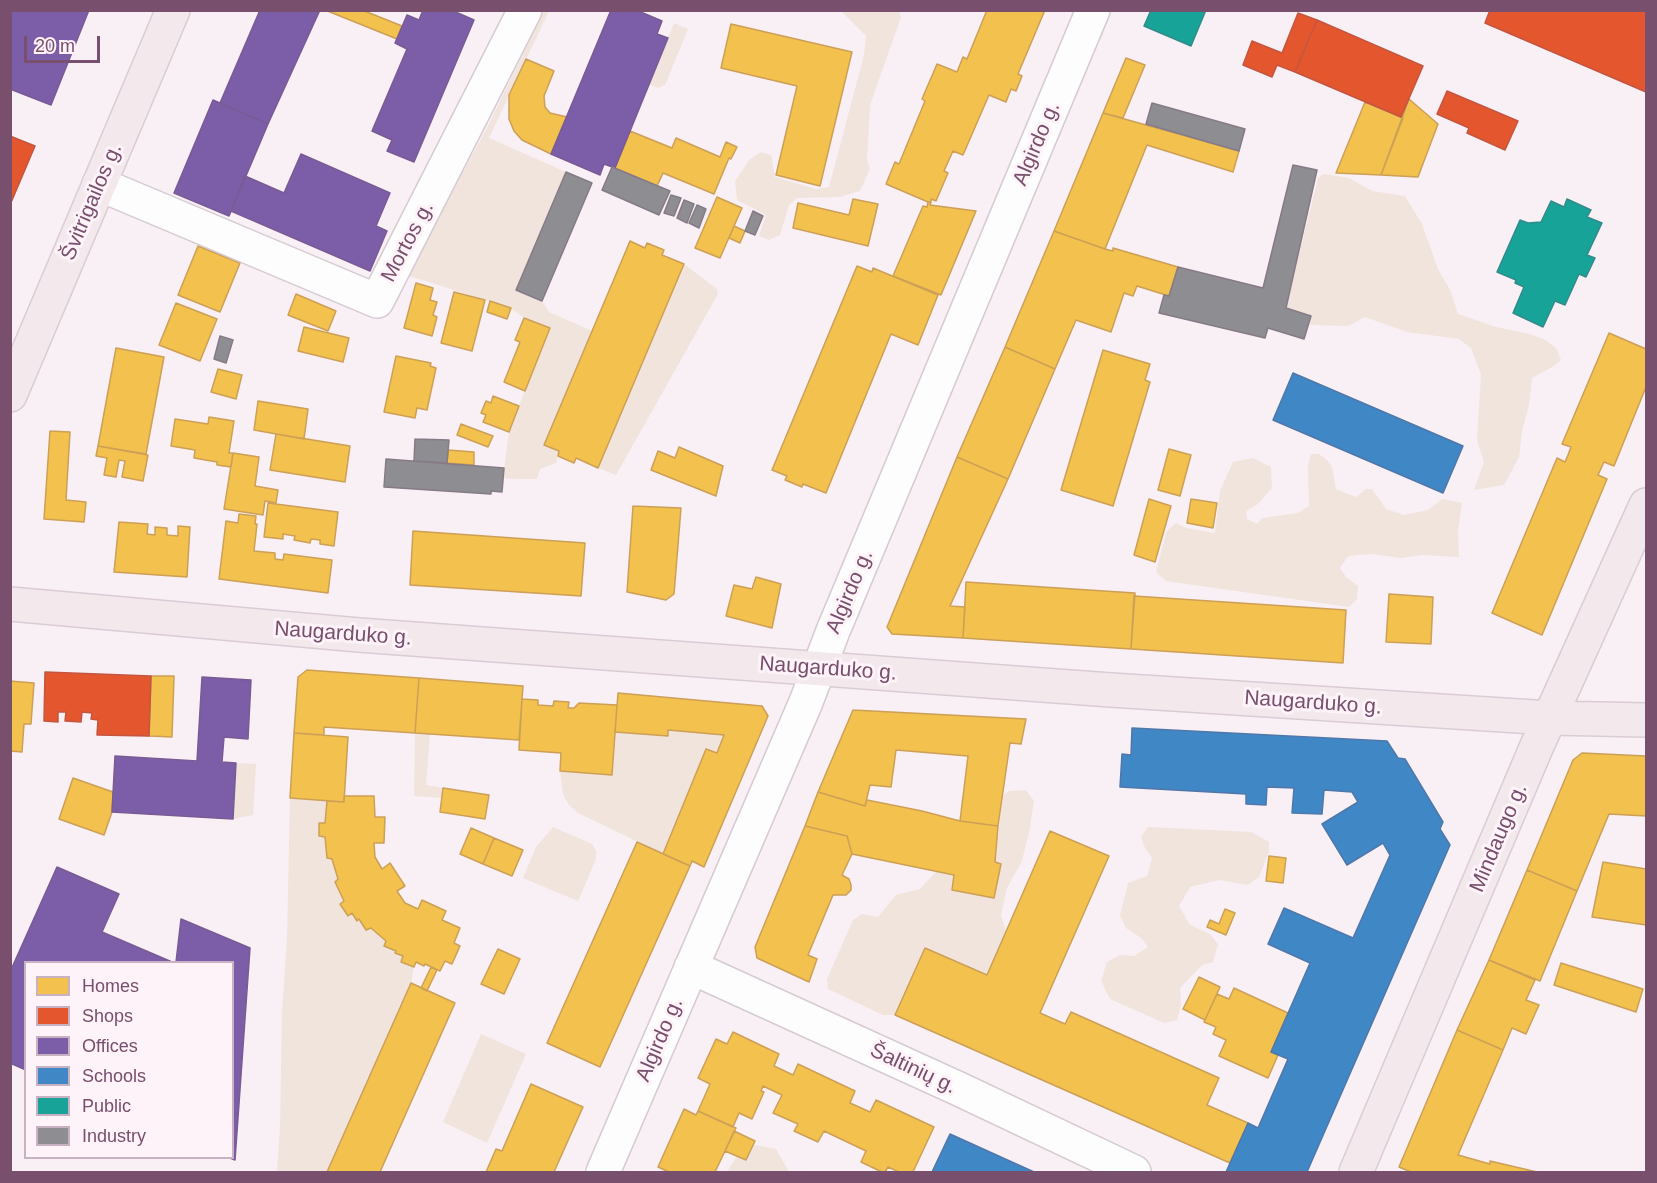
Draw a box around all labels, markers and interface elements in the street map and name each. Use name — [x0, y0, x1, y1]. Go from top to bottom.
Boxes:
scale bar — [27, 24, 104, 62]
text: 20 m — [35, 36, 75, 56]
street label: Algirdo g. — [1008, 98, 1066, 190]
street label: Švitrigailos g. — [56, 140, 128, 264]
street label: Mortos g. — [376, 197, 440, 287]
street label: Algirdo g. — [821, 546, 879, 638]
street label: Naugarduko g. — [273, 617, 413, 651]
street label: Naugarduko g. — [758, 652, 898, 686]
street label: Naugarduko g. — [1243, 686, 1383, 720]
street label: Mindaugo g. — [1465, 780, 1533, 896]
legend — [24, 961, 234, 1159]
text: Homes — [82, 976, 139, 996]
street label: Algirdo g. — [631, 994, 689, 1086]
text: Shops — [82, 1006, 133, 1026]
text: Offices — [82, 1036, 138, 1056]
street label: Šaltinių g. — [866, 1038, 960, 1100]
text: Schools — [82, 1066, 146, 1086]
text: Public — [82, 1096, 131, 1116]
text: Industry — [82, 1126, 146, 1146]

